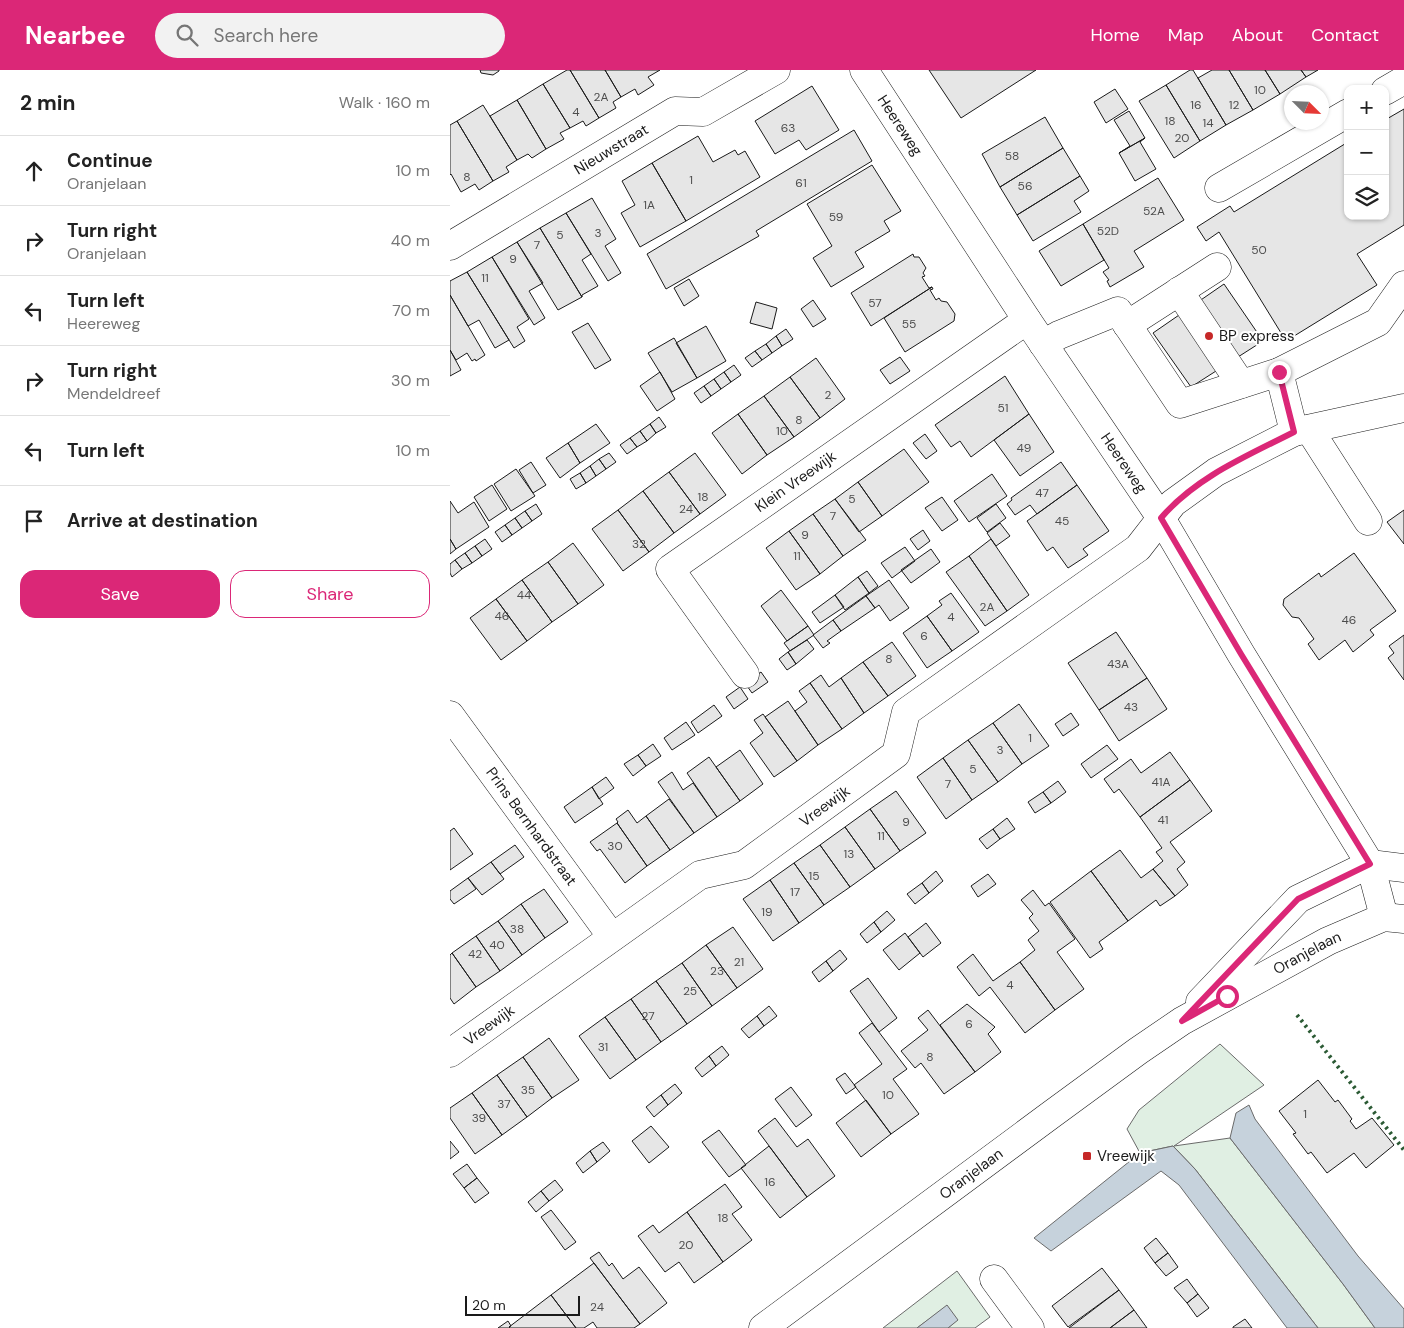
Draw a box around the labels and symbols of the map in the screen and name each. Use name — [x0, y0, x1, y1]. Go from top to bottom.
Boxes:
house number: 10 — [1254, 82, 1266, 98]
north arrow — [1284, 85, 1329, 130]
house number: 2A — [594, 89, 608, 105]
street label: Heereweg — [873, 91, 927, 160]
house number: 16 — [1190, 97, 1202, 113]
house number: 12 — [1229, 97, 1239, 113]
house number: 4 — [572, 104, 580, 120]
house number: 18 — [1164, 113, 1176, 129]
house number: 14 — [1202, 115, 1214, 131]
street label: Nieuwstraat — [570, 119, 652, 179]
house number: 63 — [781, 120, 795, 136]
house number: 20 — [1174, 130, 1190, 146]
house number: 58 — [1005, 148, 1019, 164]
house number: 8 — [463, 169, 471, 185]
house number: 1 — [689, 172, 693, 188]
house number: 61 — [795, 175, 807, 191]
house number: 56 — [1018, 178, 1032, 194]
house number: 1A — [643, 197, 655, 213]
house number: 52A — [1143, 203, 1165, 219]
house number: 59 — [829, 209, 843, 225]
house number: 52D — [1097, 223, 1119, 239]
house number: 3 — [594, 225, 602, 241]
house number: 5 — [556, 227, 564, 243]
house number: 7 — [534, 237, 540, 253]
house number: 50 — [1251, 242, 1267, 258]
house number: 9 — [509, 251, 517, 267]
house number: 11 — [481, 270, 489, 286]
house number: 57 — [868, 295, 882, 311]
house number: 55 — [902, 316, 916, 332]
place label: BP express — [1219, 326, 1295, 346]
marker: BP express — [1203, 330, 1215, 342]
route end — [1268, 361, 1291, 384]
house number: 2 — [825, 387, 832, 403]
house number: 51 — [997, 400, 1009, 416]
house number: 8 — [795, 412, 803, 428]
house number: 10 — [776, 423, 788, 439]
street label: Heereweg — [1096, 429, 1151, 497]
house number: 49 — [1017, 440, 1031, 456]
street label: Klein Vreewijk — [751, 446, 840, 517]
house number: 47 — [1035, 485, 1049, 501]
house number: 18 — [697, 489, 709, 505]
house number: 5 — [848, 491, 856, 507]
house number: 24 — [679, 501, 693, 517]
house number: 7 — [830, 508, 836, 524]
house number: 45 — [1055, 513, 1069, 529]
house number: 9 — [801, 527, 809, 543]
house number: 32 — [632, 536, 646, 552]
house number: 11 — [793, 548, 801, 564]
house number: 44 — [517, 587, 531, 603]
house number: 2A — [980, 599, 994, 615]
house number: 46 — [495, 608, 509, 624]
house number: 4 — [947, 609, 955, 625]
house number: 46 — [1342, 612, 1356, 628]
house number: 6 — [920, 628, 928, 644]
house number: 8 — [885, 651, 893, 667]
house number: 43A — [1107, 656, 1129, 672]
house number: 43 — [1124, 699, 1138, 715]
house number: 1 — [1028, 730, 1032, 746]
house number: 3 — [996, 742, 1004, 758]
house number: 5 — [969, 761, 977, 777]
street label: Prins Bernhardstraat — [481, 763, 581, 890]
house number: 41A — [1152, 774, 1171, 790]
house number: 7 — [945, 776, 951, 792]
street label: Vreewijk — [795, 781, 854, 831]
house number: 41 — [1157, 812, 1169, 828]
house number: 9 — [902, 814, 910, 830]
house number: 11 — [877, 828, 885, 844]
house number: 30 — [607, 838, 623, 854]
house number: 13 — [844, 846, 854, 862]
house number: 15 — [808, 868, 820, 884]
house number: 17 — [790, 884, 800, 900]
house number: 19 — [761, 904, 773, 920]
house number: 38 — [510, 921, 524, 937]
street label: Oranjelaan — [1270, 927, 1344, 979]
house number: 40 — [489, 937, 505, 953]
house number: 42 — [468, 946, 482, 962]
house number: 21 — [734, 954, 744, 970]
house number: 23 — [710, 963, 724, 979]
house number: 4 — [1006, 977, 1014, 993]
house number: 25 — [683, 983, 697, 999]
route start — [1216, 985, 1239, 1008]
street label: Vreewijk — [460, 1000, 519, 1050]
house number: 27 — [641, 1008, 655, 1024]
house number: 6 — [965, 1016, 973, 1032]
house number: 31 — [598, 1039, 608, 1055]
house number: 8 — [926, 1049, 934, 1065]
house number: 35 — [521, 1082, 535, 1098]
house number: 10 — [882, 1087, 894, 1103]
house number: 37 — [497, 1096, 511, 1112]
house number: 1 — [1303, 1106, 1307, 1122]
house number: 39 — [472, 1110, 486, 1126]
street label: Oranjelaan — [935, 1144, 1007, 1204]
place label: Vreewijk — [1097, 1146, 1155, 1166]
marker: Vreewijk — [1081, 1150, 1093, 1162]
house number: 16 — [764, 1174, 776, 1190]
house number: 18 — [717, 1210, 729, 1226]
house number: 20 — [678, 1237, 694, 1253]
scale bar — [465, 1293, 580, 1316]
house number: 24 — [590, 1299, 604, 1315]

